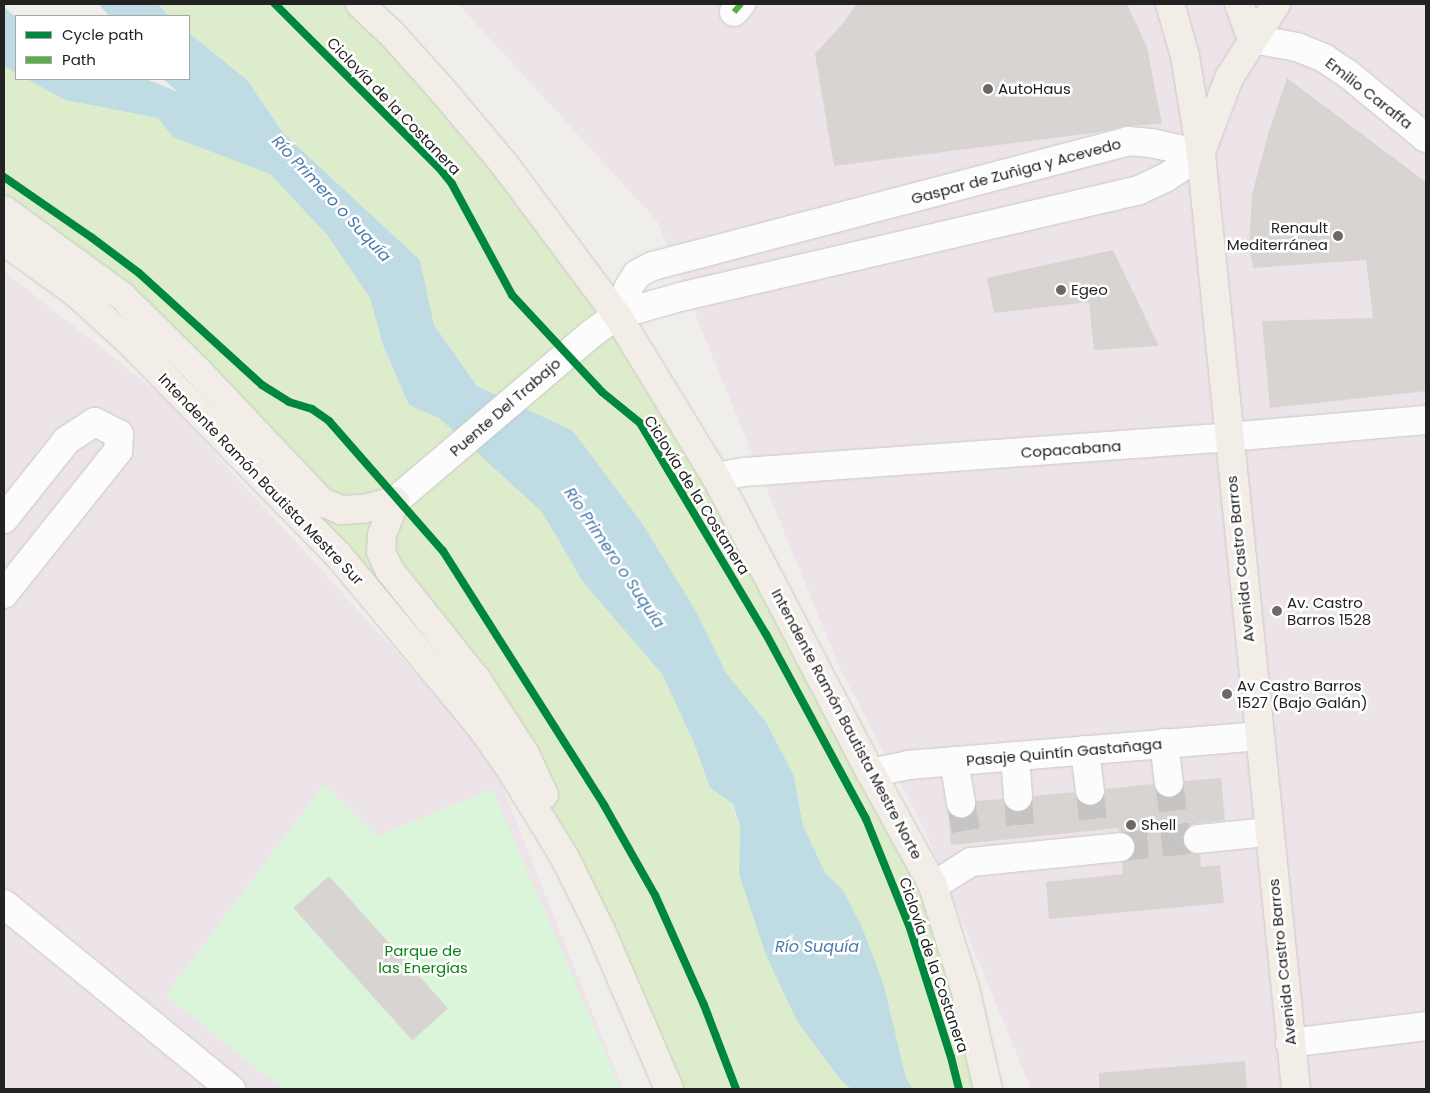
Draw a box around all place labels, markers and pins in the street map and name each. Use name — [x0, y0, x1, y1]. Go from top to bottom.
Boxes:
place label: AutoHaus — [998, 80, 1071, 98]
marker: AutoHaus — [982, 83, 994, 95]
place label: Renault Mediterránea — [1227, 218, 1328, 253]
marker: Renault Mediterránea — [1332, 230, 1344, 242]
place label: Egeo — [1071, 281, 1108, 299]
marker: Egeo — [1055, 284, 1067, 296]
place label: Av. Castro Barros 1528 — [1287, 593, 1371, 628]
marker: Av. Castro Barros 1528 — [1271, 605, 1283, 617]
place label: Av Castro Barros 1527 (Bajo Galán) — [1237, 676, 1368, 711]
marker: Av Castro Barros 1527 (Bajo Galán) — [1221, 688, 1233, 700]
place label: Shell — [1141, 816, 1176, 834]
marker: Shell — [1125, 819, 1137, 831]

